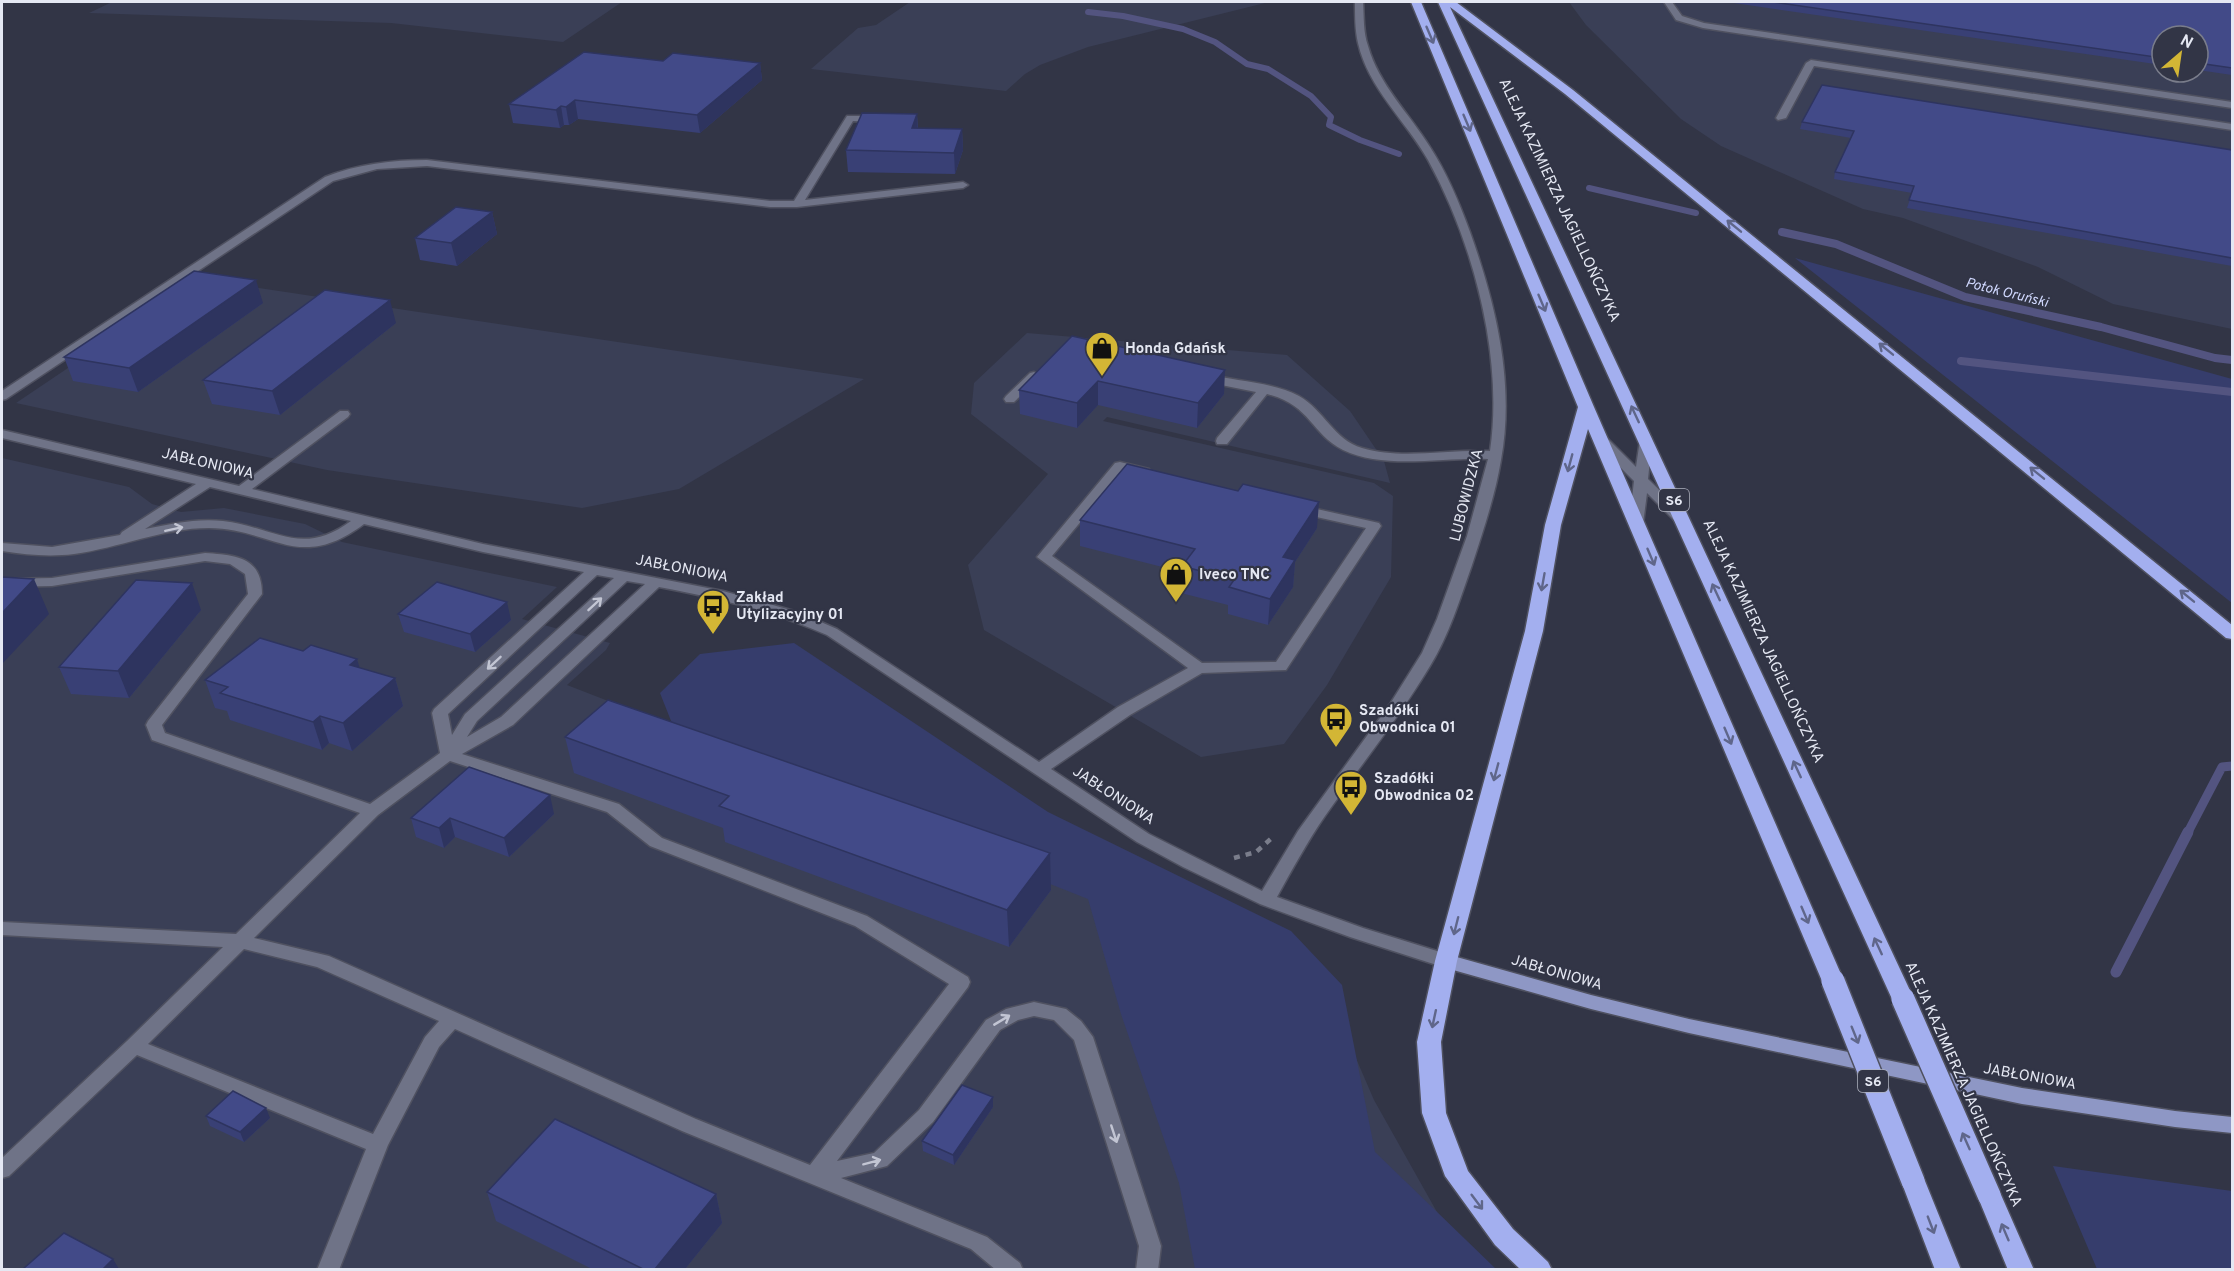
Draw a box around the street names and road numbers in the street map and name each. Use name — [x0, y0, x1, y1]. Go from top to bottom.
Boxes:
street label: ALEJA KAZIMIERZA JAGIELLOŃCZYKA — [1494, 75, 1625, 326]
street label: JABŁONIOWA — [160, 445, 256, 484]
street label: LUBOWIDZKA — [1447, 447, 1488, 544]
road number: S6 — [1659, 489, 1689, 511]
street label: ALEJA KAZIMIERZA JAGIELLOŃCZYKA — [1698, 516, 1829, 767]
street label: JABŁONIOWA — [634, 551, 730, 588]
street label: JABŁONIOWA — [1069, 763, 1158, 830]
street label: JABŁONIOWA — [1509, 951, 1604, 996]
street label: ALEJA KAZIMIERZA JAGIELLOŃCZYKA — [1900, 958, 2026, 1210]
street label: JABŁONIOWA — [1982, 1060, 2078, 1095]
road number: S6 — [1858, 1070, 1888, 1092]

